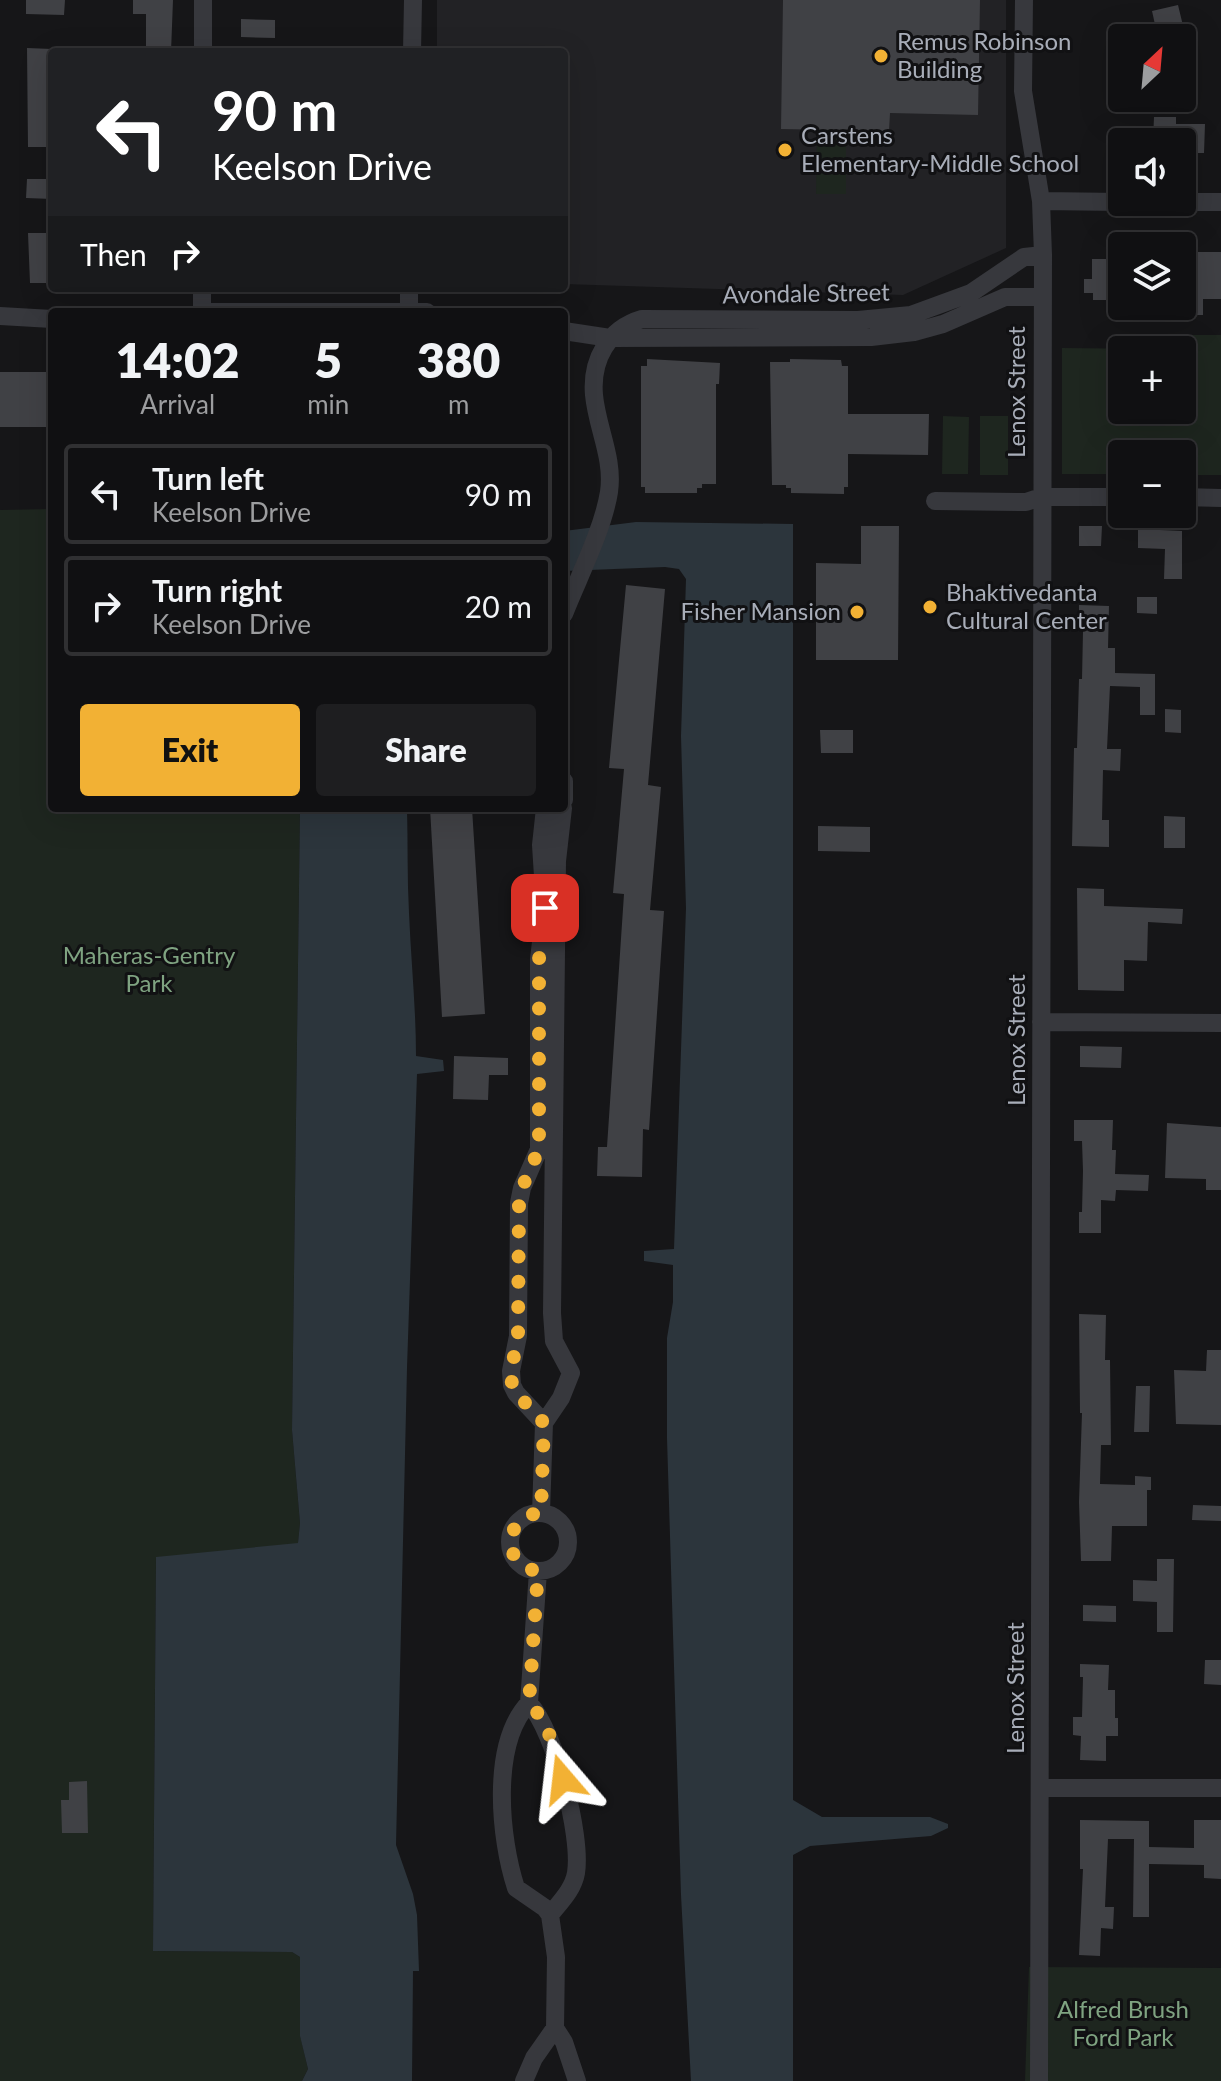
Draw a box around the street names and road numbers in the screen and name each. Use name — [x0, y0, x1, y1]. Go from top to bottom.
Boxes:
street label: Avondale Street — [722, 277, 890, 308]
street label: Lenox Street — [1001, 326, 1030, 458]
street label: Lenox Street — [1001, 974, 1030, 1106]
street label: Lenox Street — [1000, 1622, 1029, 1754]

